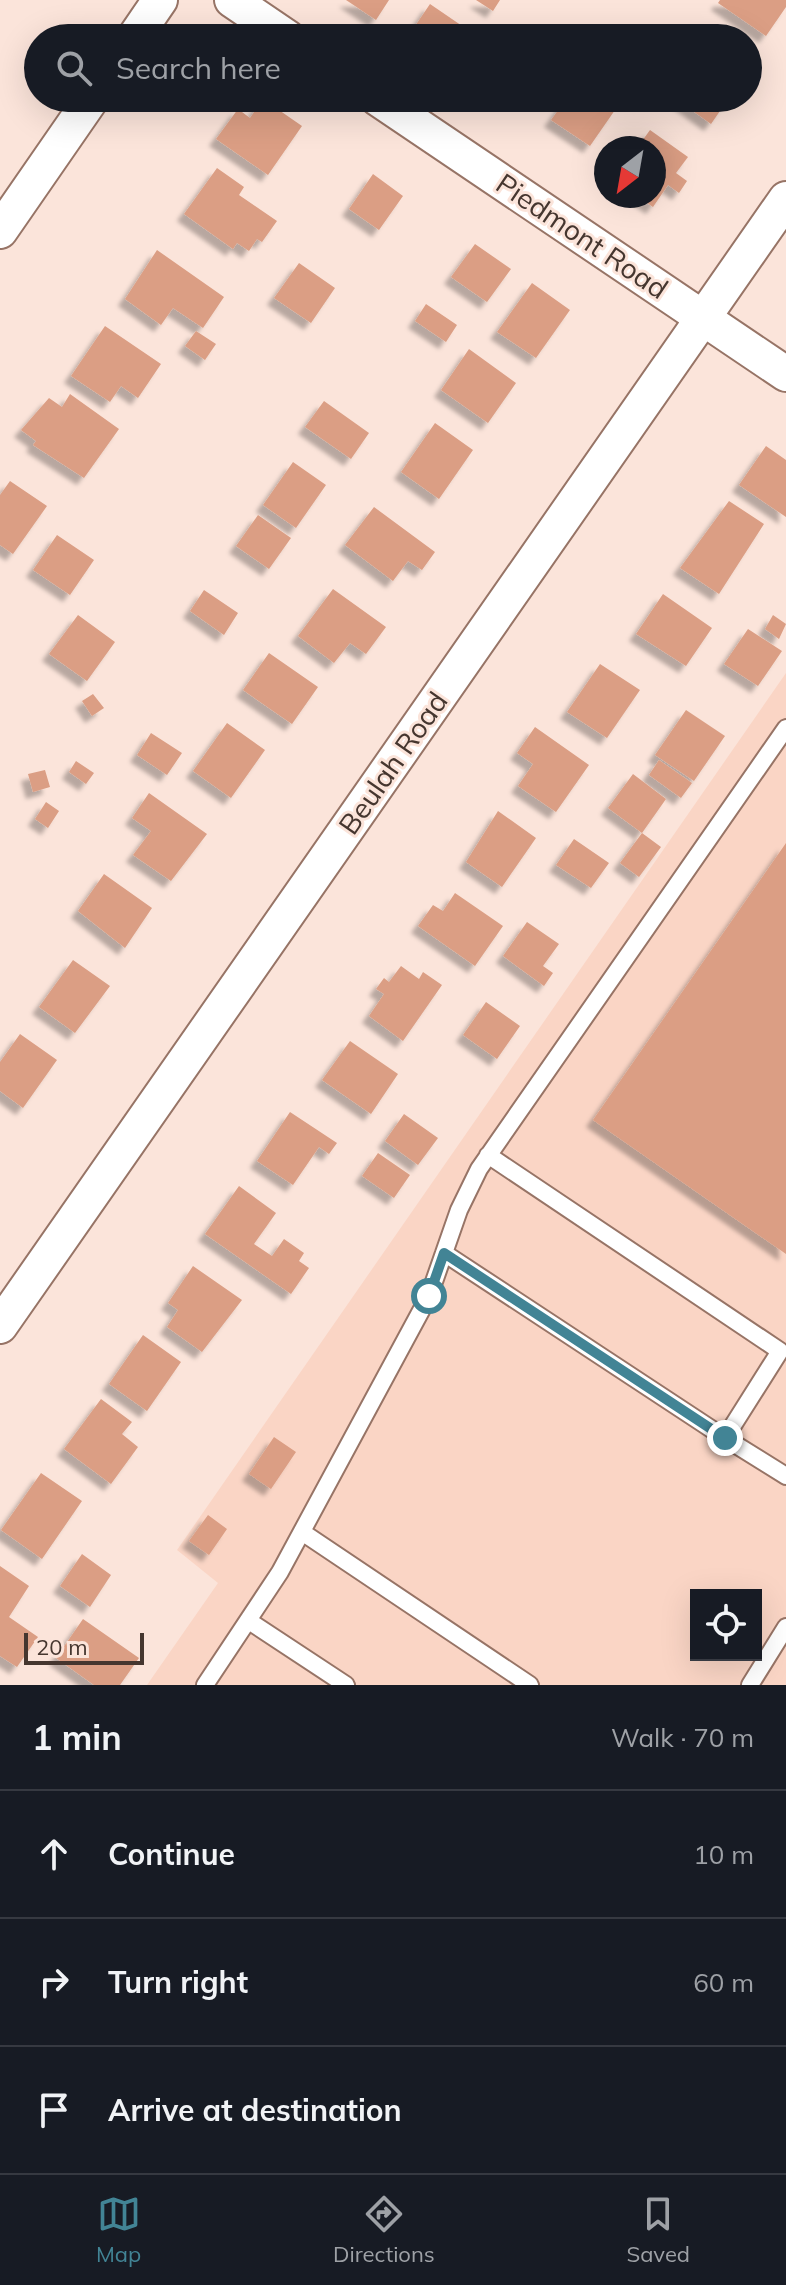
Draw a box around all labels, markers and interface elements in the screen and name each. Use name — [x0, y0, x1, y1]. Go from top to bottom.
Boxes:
search box — [24, 24, 762, 112]
icon: search — [52, 46, 96, 90]
text: Search here — [116, 49, 281, 87]
north arrow — [594, 136, 666, 208]
street label: Piedmont Road — [490, 165, 675, 306]
street label: Beulah Road — [331, 685, 455, 841]
route start — [411, 1278, 447, 1314]
route end — [707, 1420, 743, 1456]
map controls — [690, 1589, 762, 1661]
button: locate — [690, 1589, 762, 1661]
scale bar — [24, 1629, 144, 1665]
text: 20 m — [36, 1633, 87, 1661]
text: 1 min — [32, 1716, 122, 1759]
text: Walk · 70 m — [611, 1721, 754, 1754]
icon: ahead — [32, 1832, 76, 1876]
text: Continue — [108, 1835, 235, 1873]
text: 10 m — [693, 1838, 754, 1871]
icon: right — [32, 1960, 76, 2004]
text: Turn right — [108, 1963, 248, 2001]
text: 60 m — [693, 1966, 754, 1999]
icon: arrive — [32, 2088, 76, 2132]
text: Arrive at destination — [108, 2091, 402, 2129]
tab: Map — [96, 2192, 141, 2268]
tab: Directions — [333, 2192, 435, 2268]
tab: Saved — [627, 2192, 690, 2268]

